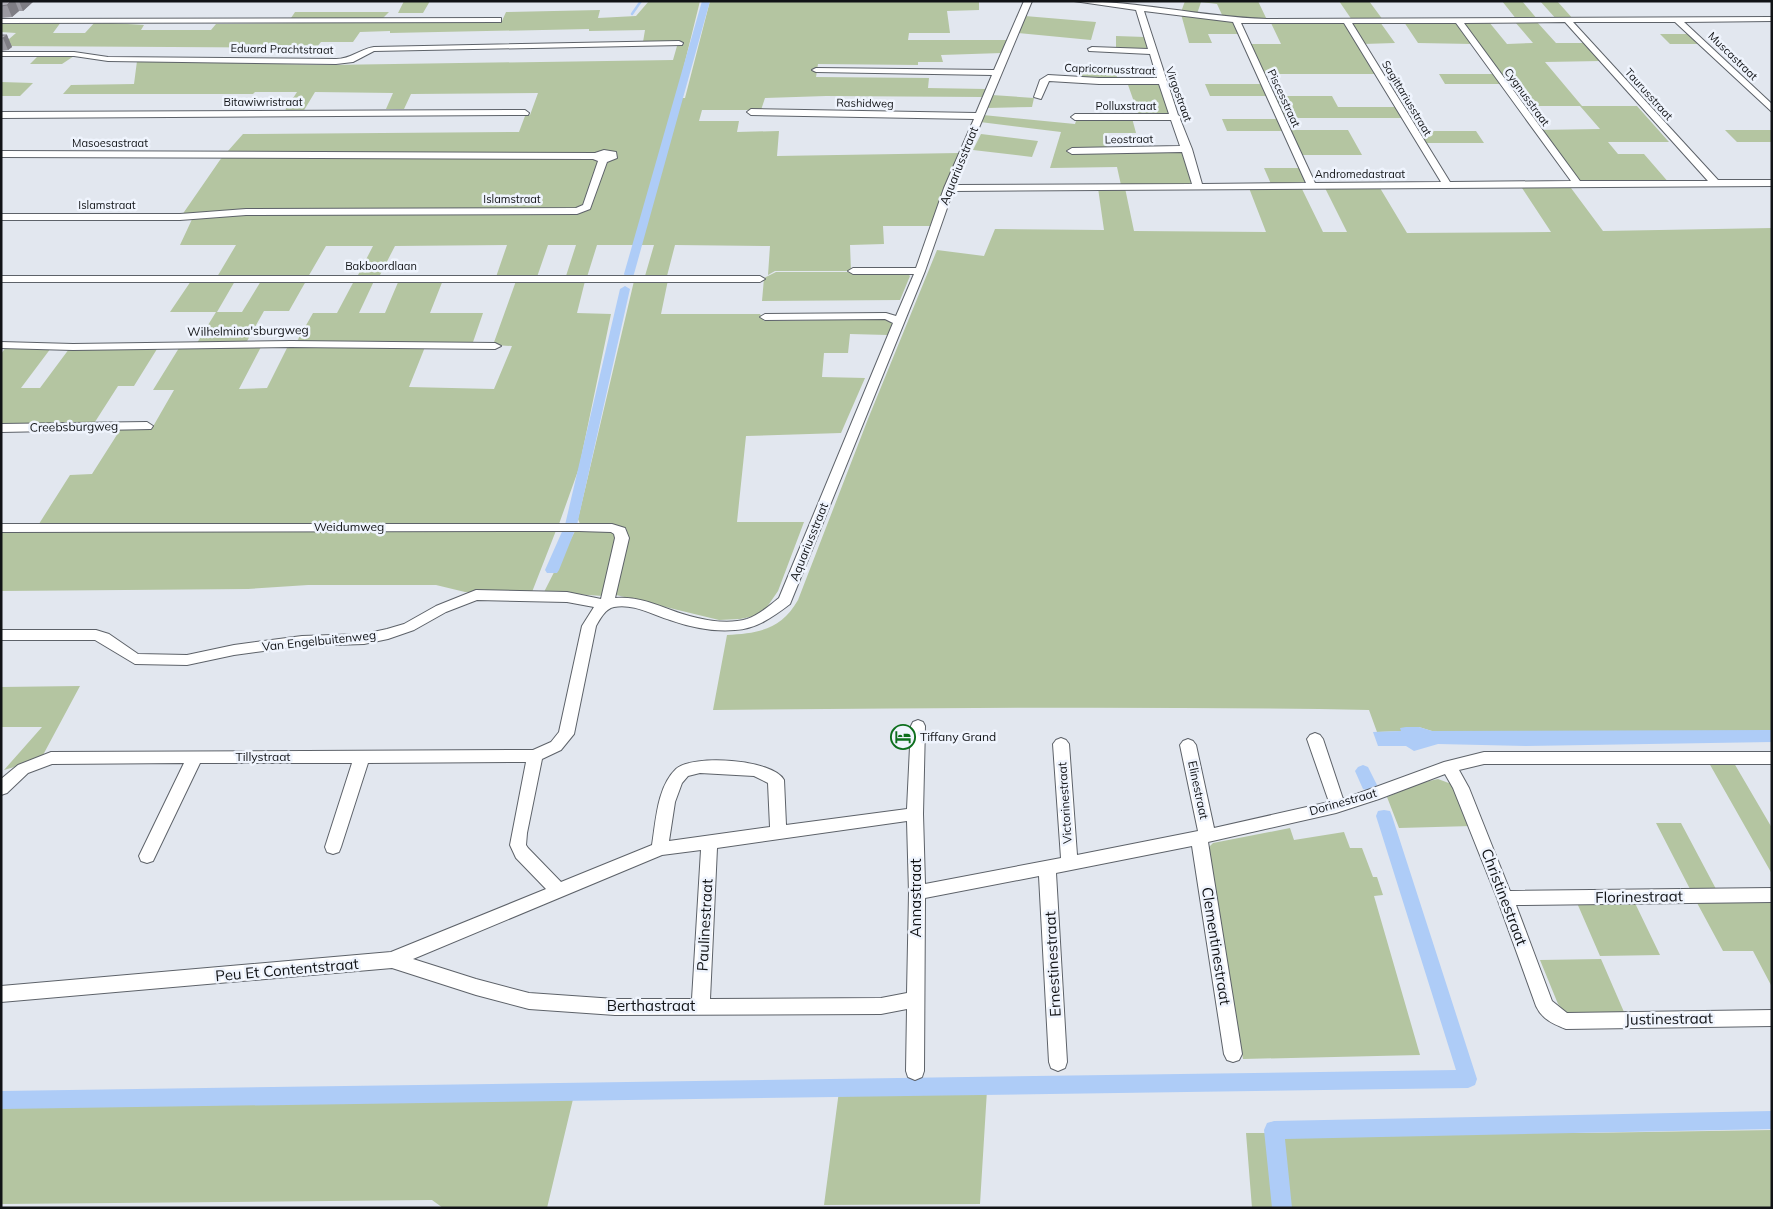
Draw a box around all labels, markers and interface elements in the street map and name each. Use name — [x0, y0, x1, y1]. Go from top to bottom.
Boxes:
street label: Muscastraat — [1705, 29, 1761, 83]
street label: Eduard Prachtstraat — [230, 41, 334, 57]
street label: Sagittariusstraat — [1379, 58, 1435, 138]
street label: Capricornusstraat — [1064, 60, 1156, 78]
street label: Virgostraat — [1163, 65, 1195, 123]
street label: Cygnusstraat — [1501, 65, 1553, 129]
street label: Taurusstraat — [1622, 65, 1676, 123]
street label: Piscesstraat — [1265, 67, 1304, 129]
street label: Bitawiwristraat — [223, 95, 303, 109]
street label: Rashidweg — [836, 95, 894, 111]
street label: Polluxstraat — [1096, 99, 1157, 113]
street label: Aquariusstraat — [936, 124, 981, 207]
street label: Leostraat — [1105, 132, 1153, 146]
street label: Masoesastraat — [72, 136, 148, 150]
street label: Andromedastraat — [1315, 167, 1405, 181]
street label: Islamstraat — [483, 192, 541, 206]
street label: Islamstraat — [78, 198, 136, 212]
street label: Bakboordlaan — [345, 259, 417, 273]
street label: Wilhelmina'sburgweg — [187, 322, 309, 339]
street label: Creebsburgweg — [30, 418, 118, 435]
street label: Aquariusstraat — [786, 500, 831, 583]
street label: Weidumweg — [314, 519, 384, 534]
street label: Van Engelbuitenweg — [261, 627, 377, 654]
hotel icon: Tiffany Grand — [890, 724, 916, 750]
place label: Tiffany Grand — [920, 729, 996, 744]
street label: Tillystraat — [235, 749, 291, 764]
street label: Elinestraat — [1185, 759, 1212, 820]
street label: Victorinestraat — [1054, 762, 1075, 844]
street label: Dorinestraat — [1307, 785, 1378, 818]
street label: Christinestraat — [1477, 846, 1532, 948]
street label: Annastraat — [906, 859, 925, 937]
street label: Paulinestraat — [693, 878, 716, 972]
street label: Clementinestraat — [1198, 886, 1235, 1006]
street label: Florinestraat — [1595, 886, 1683, 907]
street label: Ernestinestraat — [1040, 911, 1065, 1017]
street label: Peu Et Contentstraat — [215, 954, 359, 985]
street label: Berthastraat — [607, 996, 695, 1015]
street label: Justinestraat — [1625, 1008, 1713, 1029]

